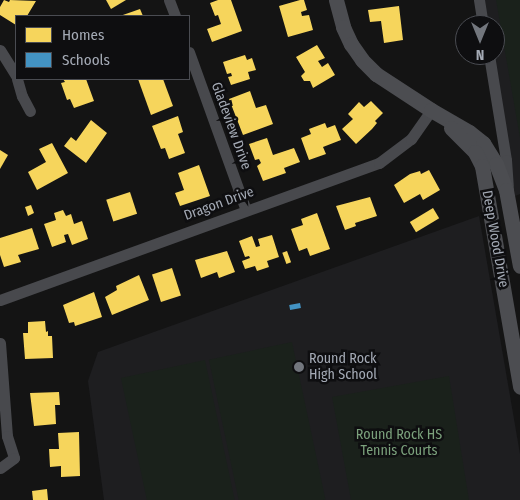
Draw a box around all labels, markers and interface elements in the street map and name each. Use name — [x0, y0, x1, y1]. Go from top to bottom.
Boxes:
legend — [15, 15, 190, 80]
north arrow — [455, 15, 505, 65]
text: Homes — [62, 26, 104, 44]
text: N — [476, 46, 484, 63]
text: Schools — [62, 51, 110, 69]
street label: Gladeview Drive — [207, 80, 255, 172]
street label: Dragon Drive — [182, 184, 256, 224]
street label: Deep Wood Drive — [478, 189, 512, 289]
place label: Round Rock High School — [309, 351, 377, 384]
marker: Round Rock High School — [293, 361, 305, 373]
park label: Round Rock HS Tennis Courts — [356, 427, 442, 460]

